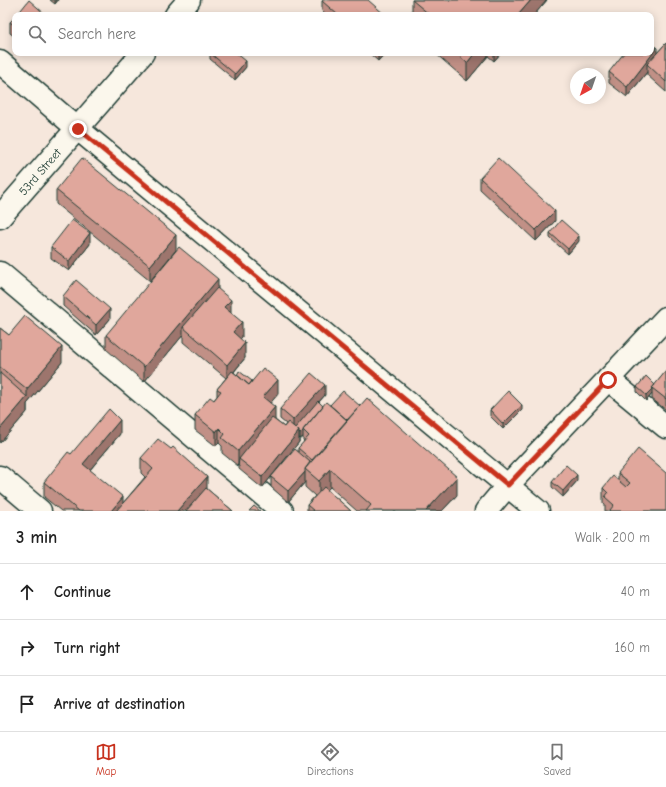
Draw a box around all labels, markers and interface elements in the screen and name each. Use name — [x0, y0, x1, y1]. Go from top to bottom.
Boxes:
search box — [12, 12, 654, 56]
icon: search — [26, 23, 48, 45]
text: Search here — [58, 25, 136, 43]
north arrow — [570, 68, 606, 104]
route end — [69, 120, 87, 138]
street label: 53rd Street — [16, 145, 64, 198]
route start — [599, 371, 617, 389]
text: 3 min — [16, 528, 57, 547]
text: Walk · 200 m — [575, 530, 650, 545]
icon: ahead — [16, 581, 38, 603]
text: Continue — [54, 583, 111, 601]
text: 40 m — [621, 584, 650, 599]
icon: right — [16, 637, 38, 659]
text: Turn right — [54, 639, 120, 657]
text: 160 m — [615, 640, 650, 655]
icon: arrive — [16, 693, 38, 715]
text: Arrive at destination — [54, 695, 185, 713]
tab: Map — [95, 741, 117, 778]
tab: Directions — [307, 741, 354, 778]
tab: Saved — [544, 741, 571, 778]

